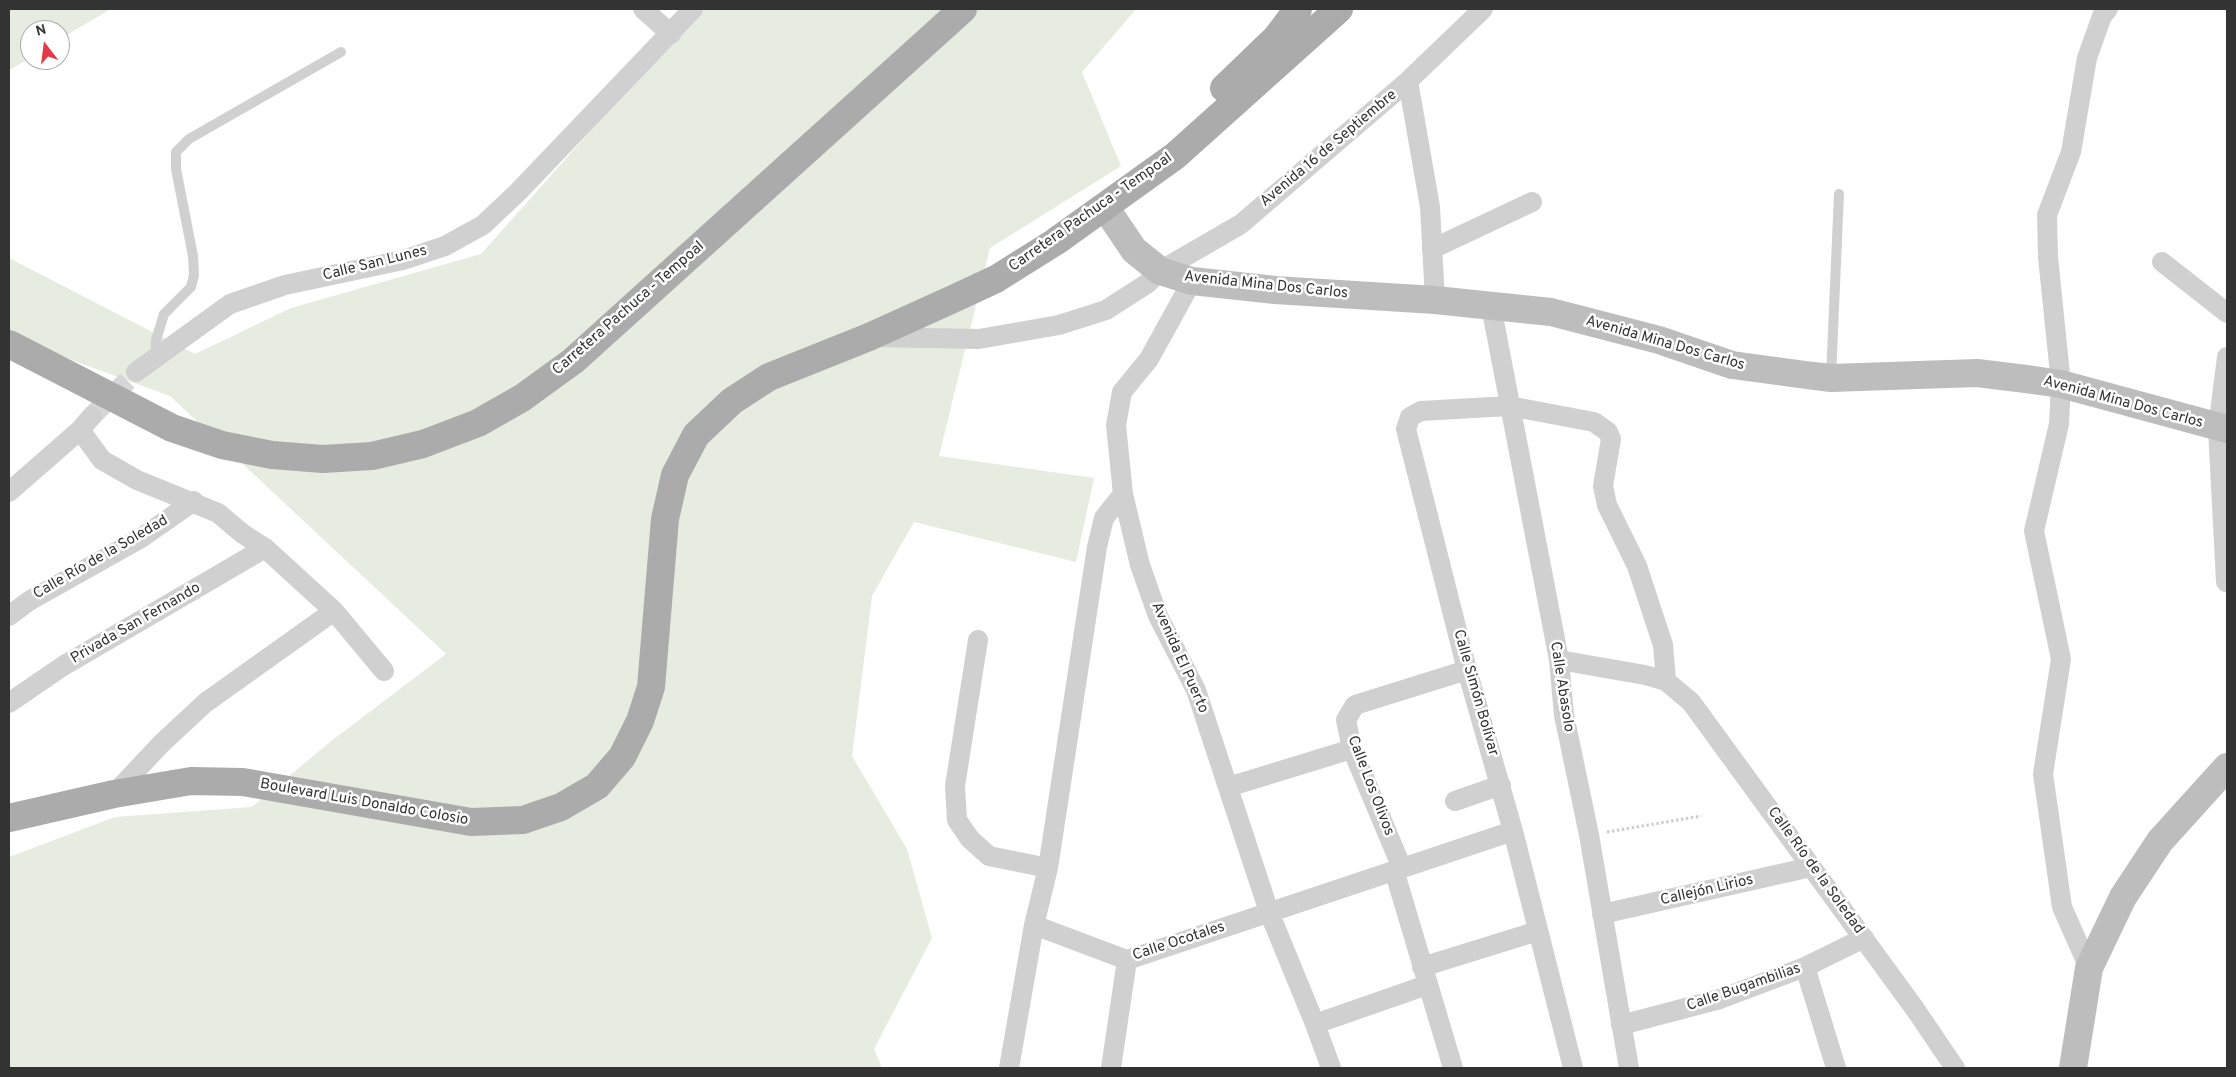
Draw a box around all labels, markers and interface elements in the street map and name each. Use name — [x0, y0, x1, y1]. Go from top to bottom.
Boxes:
north arrow — [20, 20, 70, 70]
text: N — [34, 21, 48, 41]
street label: Avenida 16 de Septiembre — [1257, 87, 1401, 211]
street label: Carretera Pachuca - Tempoal — [1006, 150, 1176, 276]
street label: Carretera Pachuca - Tempoal — [549, 238, 709, 380]
street label: Calle San Lunes — [321, 242, 429, 286]
street label: Avenida Mina Dos Carlos — [1183, 268, 1349, 304]
street label: Avenida Mina Dos Carlos — [1583, 313, 1747, 375]
street label: Avenida Mina Dos Carlos — [2041, 373, 2205, 433]
street label: Calle Río de la Soledad — [30, 512, 172, 604]
street label: Privada San Fernando — [68, 580, 204, 668]
street label: Avenida El Puerto — [1146, 600, 1212, 716]
street label: Calle Simón Bolívar — [1448, 628, 1502, 758]
street label: Calle Abasolo — [1545, 640, 1577, 734]
street label: Calle Los Olivos — [1343, 733, 1397, 839]
street label: Boulevard Luis Donaldo Colosio — [258, 776, 470, 830]
street label: Calle Río de la Soledad — [1763, 804, 1867, 938]
street label: Callejón Lirios — [1659, 872, 1755, 910]
street label: Calle Ocotales — [1131, 919, 1227, 965]
street label: Calle Bugambilias — [1685, 960, 1803, 1016]

